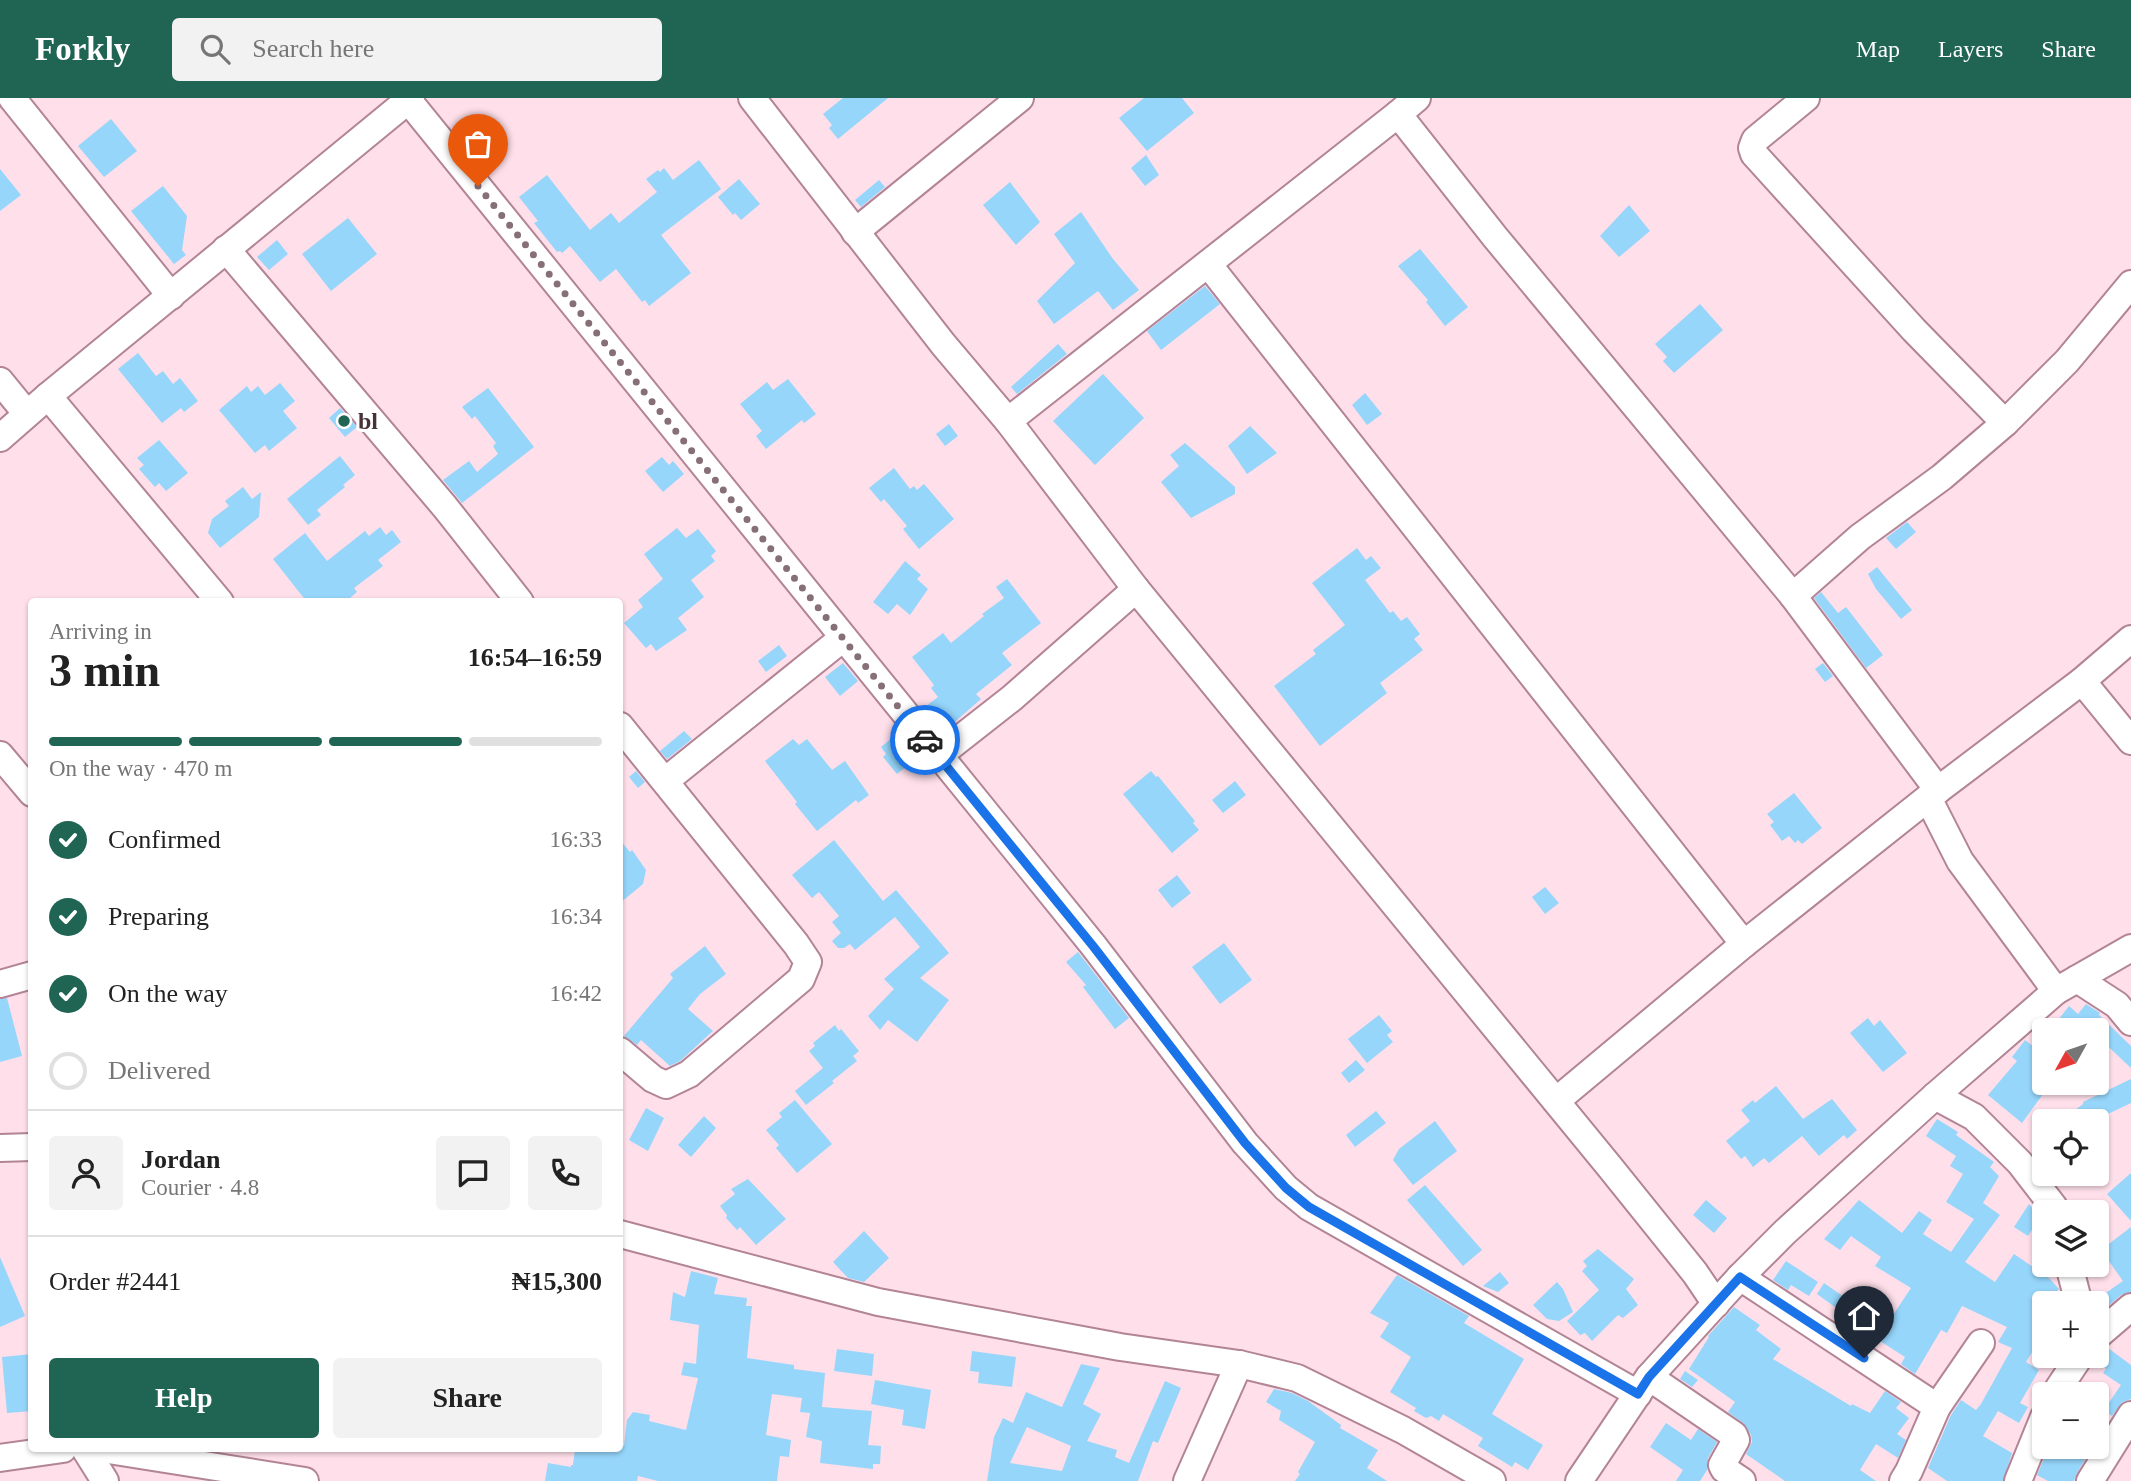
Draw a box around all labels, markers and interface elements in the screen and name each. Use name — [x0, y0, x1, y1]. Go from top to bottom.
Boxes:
search box — [172, 18, 662, 81]
icon: search — [196, 30, 234, 68]
text: Forkly — [35, 31, 130, 67]
text: Search here — [252, 34, 374, 63]
text: Map — [1856, 36, 1900, 62]
text: Layers — [1938, 36, 2003, 62]
text: Share — [2041, 36, 2096, 62]
pin — [448, 114, 508, 186]
icon: bag — [459, 125, 497, 163]
place label: bl — [358, 408, 378, 434]
marker: bl — [336, 413, 352, 429]
text: Arriving in — [49, 619, 152, 644]
text: 16:54–16:59 — [468, 643, 602, 672]
text: 3 min — [49, 645, 160, 696]
courier — [890, 705, 960, 775]
icon: car — [906, 721, 944, 759]
text: On the way · 470 m — [49, 756, 232, 781]
icon: check — [49, 821, 87, 859]
text: Confirmed — [108, 825, 221, 854]
text: 16:33 — [550, 827, 602, 852]
icon: check — [49, 898, 87, 936]
text: Preparing — [108, 902, 209, 931]
text: 16:34 — [550, 904, 602, 929]
icon: check — [49, 975, 87, 1013]
text: On the way — [108, 979, 228, 1008]
text: 16:42 — [550, 981, 602, 1006]
north arrow — [2032, 1018, 2109, 1096]
map controls — [2032, 1018, 2109, 1459]
text: Delivered — [108, 1056, 211, 1085]
button: locate — [2032, 1109, 2109, 1186]
button: person — [49, 1136, 123, 1210]
button: chat — [436, 1136, 510, 1210]
button: phone — [528, 1136, 602, 1210]
text: Jordan — [141, 1145, 220, 1174]
text: Courier · 4.8 — [141, 1175, 259, 1200]
button: layers — [2032, 1200, 2109, 1277]
text: Order #2441 — [49, 1267, 181, 1296]
text: ₦15,300 — [512, 1267, 602, 1296]
pin — [1834, 1286, 1894, 1358]
button: + — [2032, 1291, 2109, 1368]
icon: home — [1845, 1297, 1883, 1335]
button: Help — [49, 1358, 319, 1438]
button: Share — [333, 1358, 602, 1438]
button: − — [2032, 1382, 2109, 1459]

